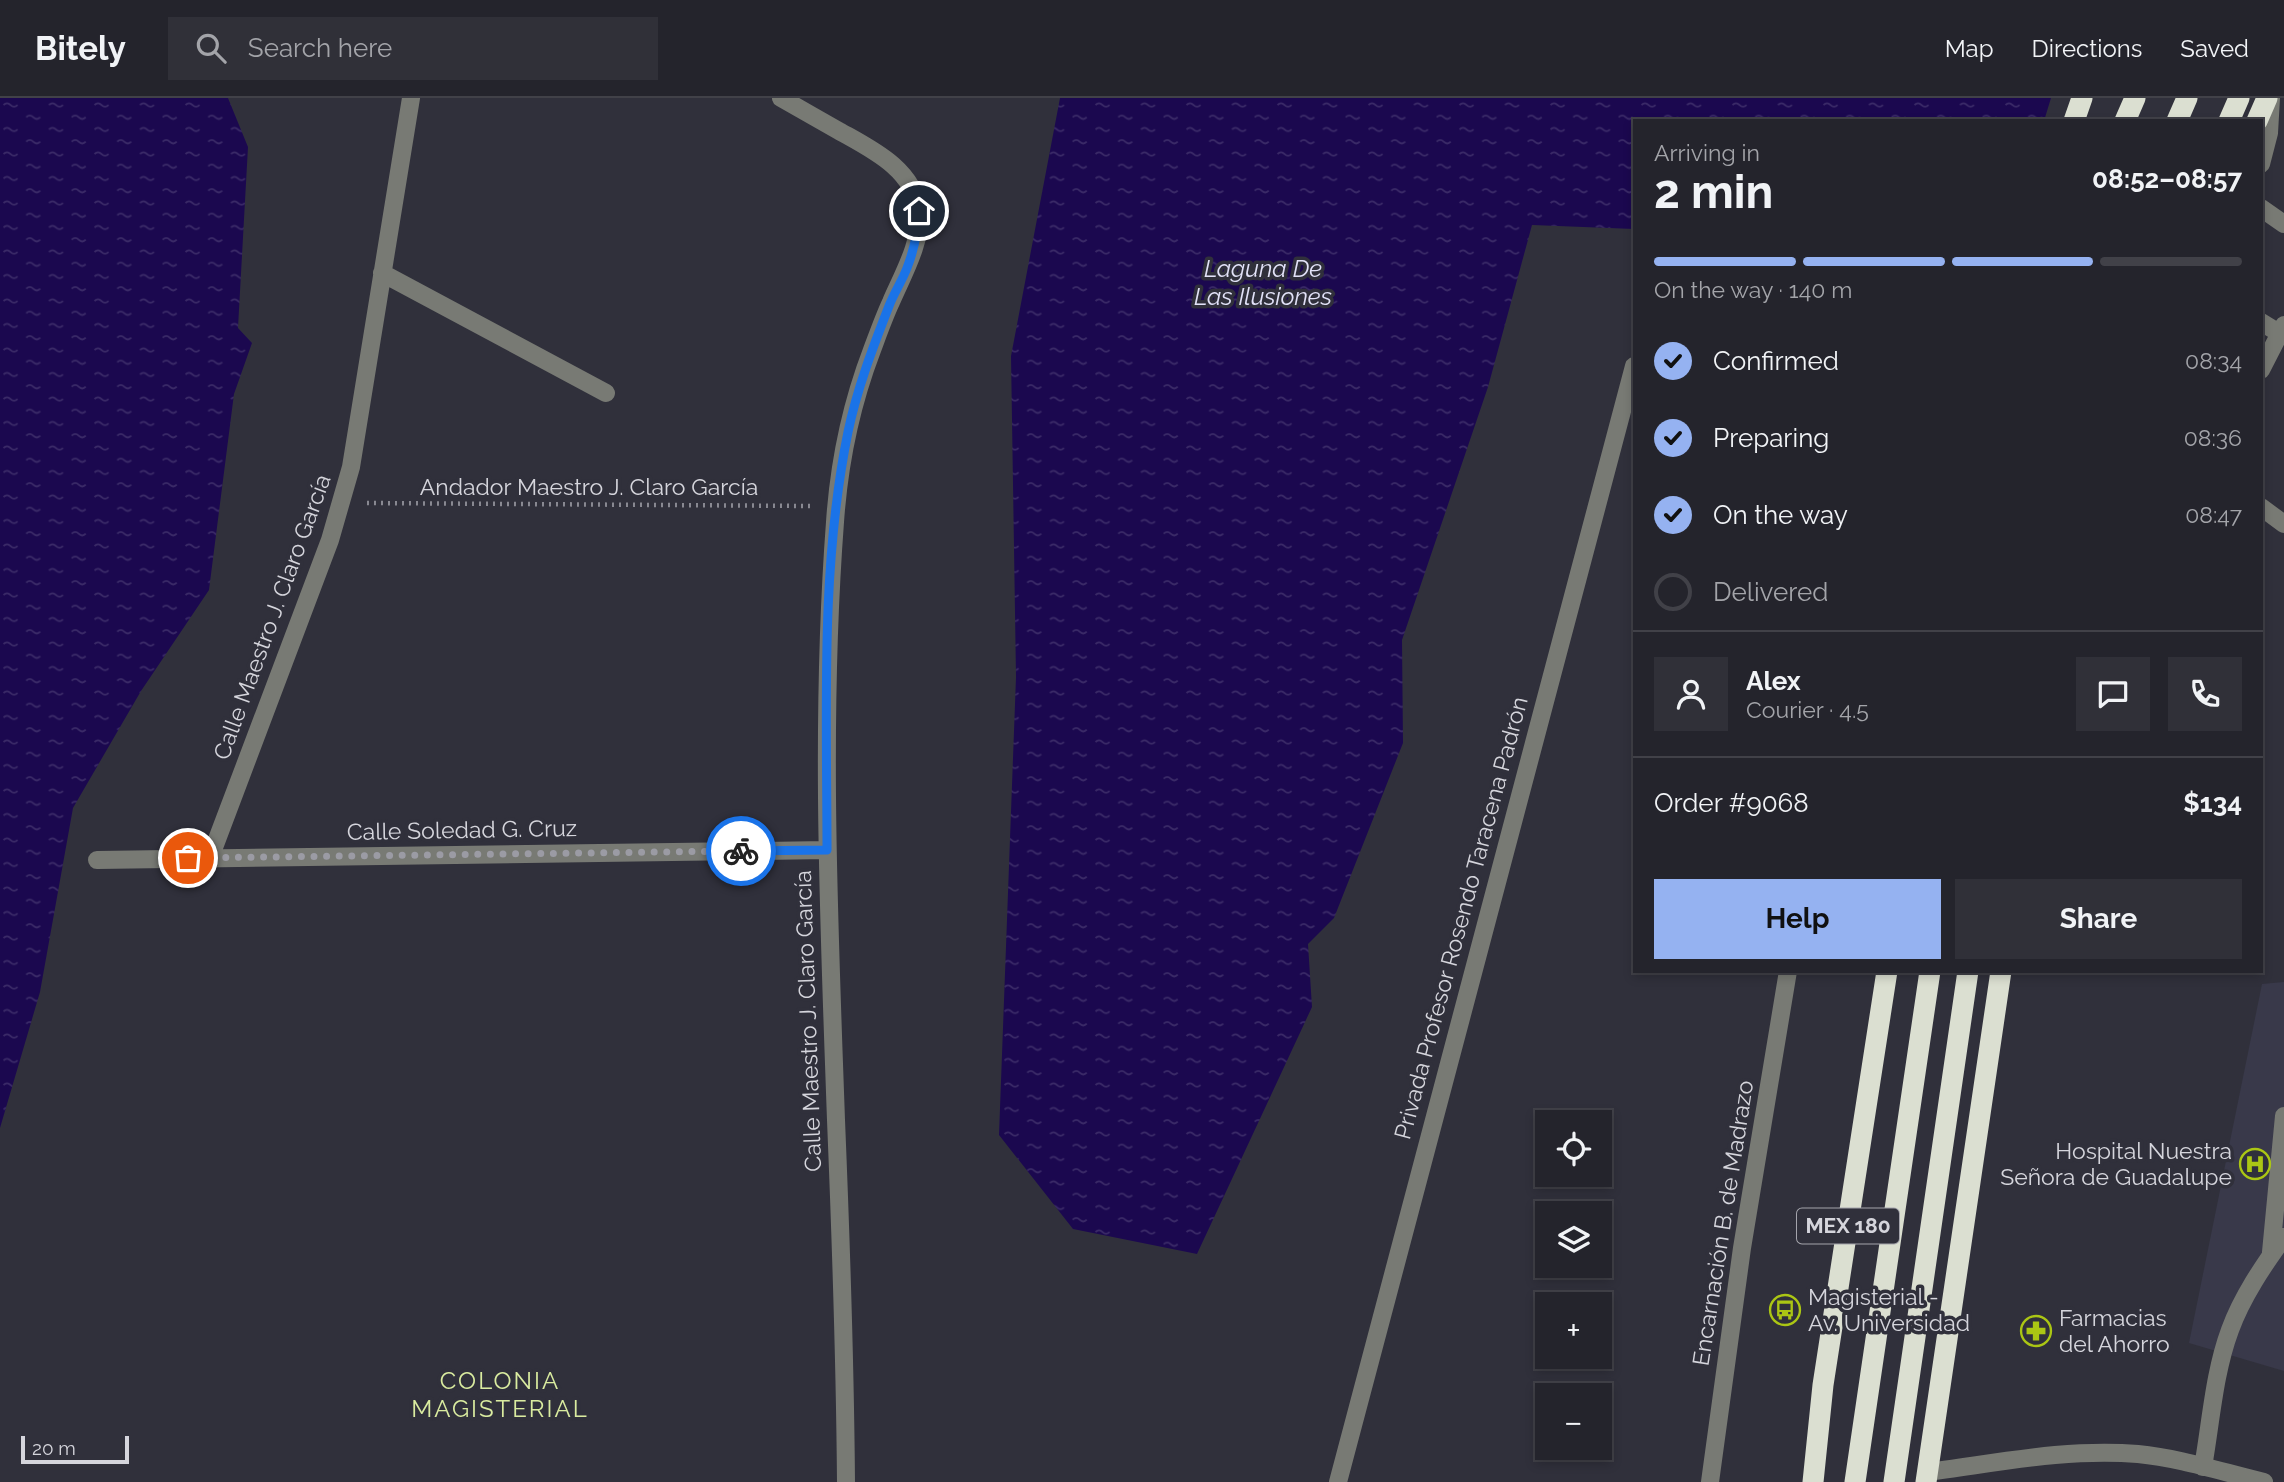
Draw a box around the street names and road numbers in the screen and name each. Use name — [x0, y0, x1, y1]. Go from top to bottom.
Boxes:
street label: Calle Maestro J. Claro García — [207, 471, 336, 763]
street label: Andador Maestro J. Claro García — [420, 473, 758, 500]
street label: Privada Profesor Rosendo Taracena Padrón — [1388, 694, 1533, 1142]
street label: Calle Soledad G. Cruz — [347, 814, 577, 845]
street label: Calle Maestro J. Claro García — [789, 870, 826, 1172]
street label: Encarnación B. de Madrazo — [1687, 1078, 1758, 1367]
road number: MEX 180 — [1797, 1208, 1899, 1244]

